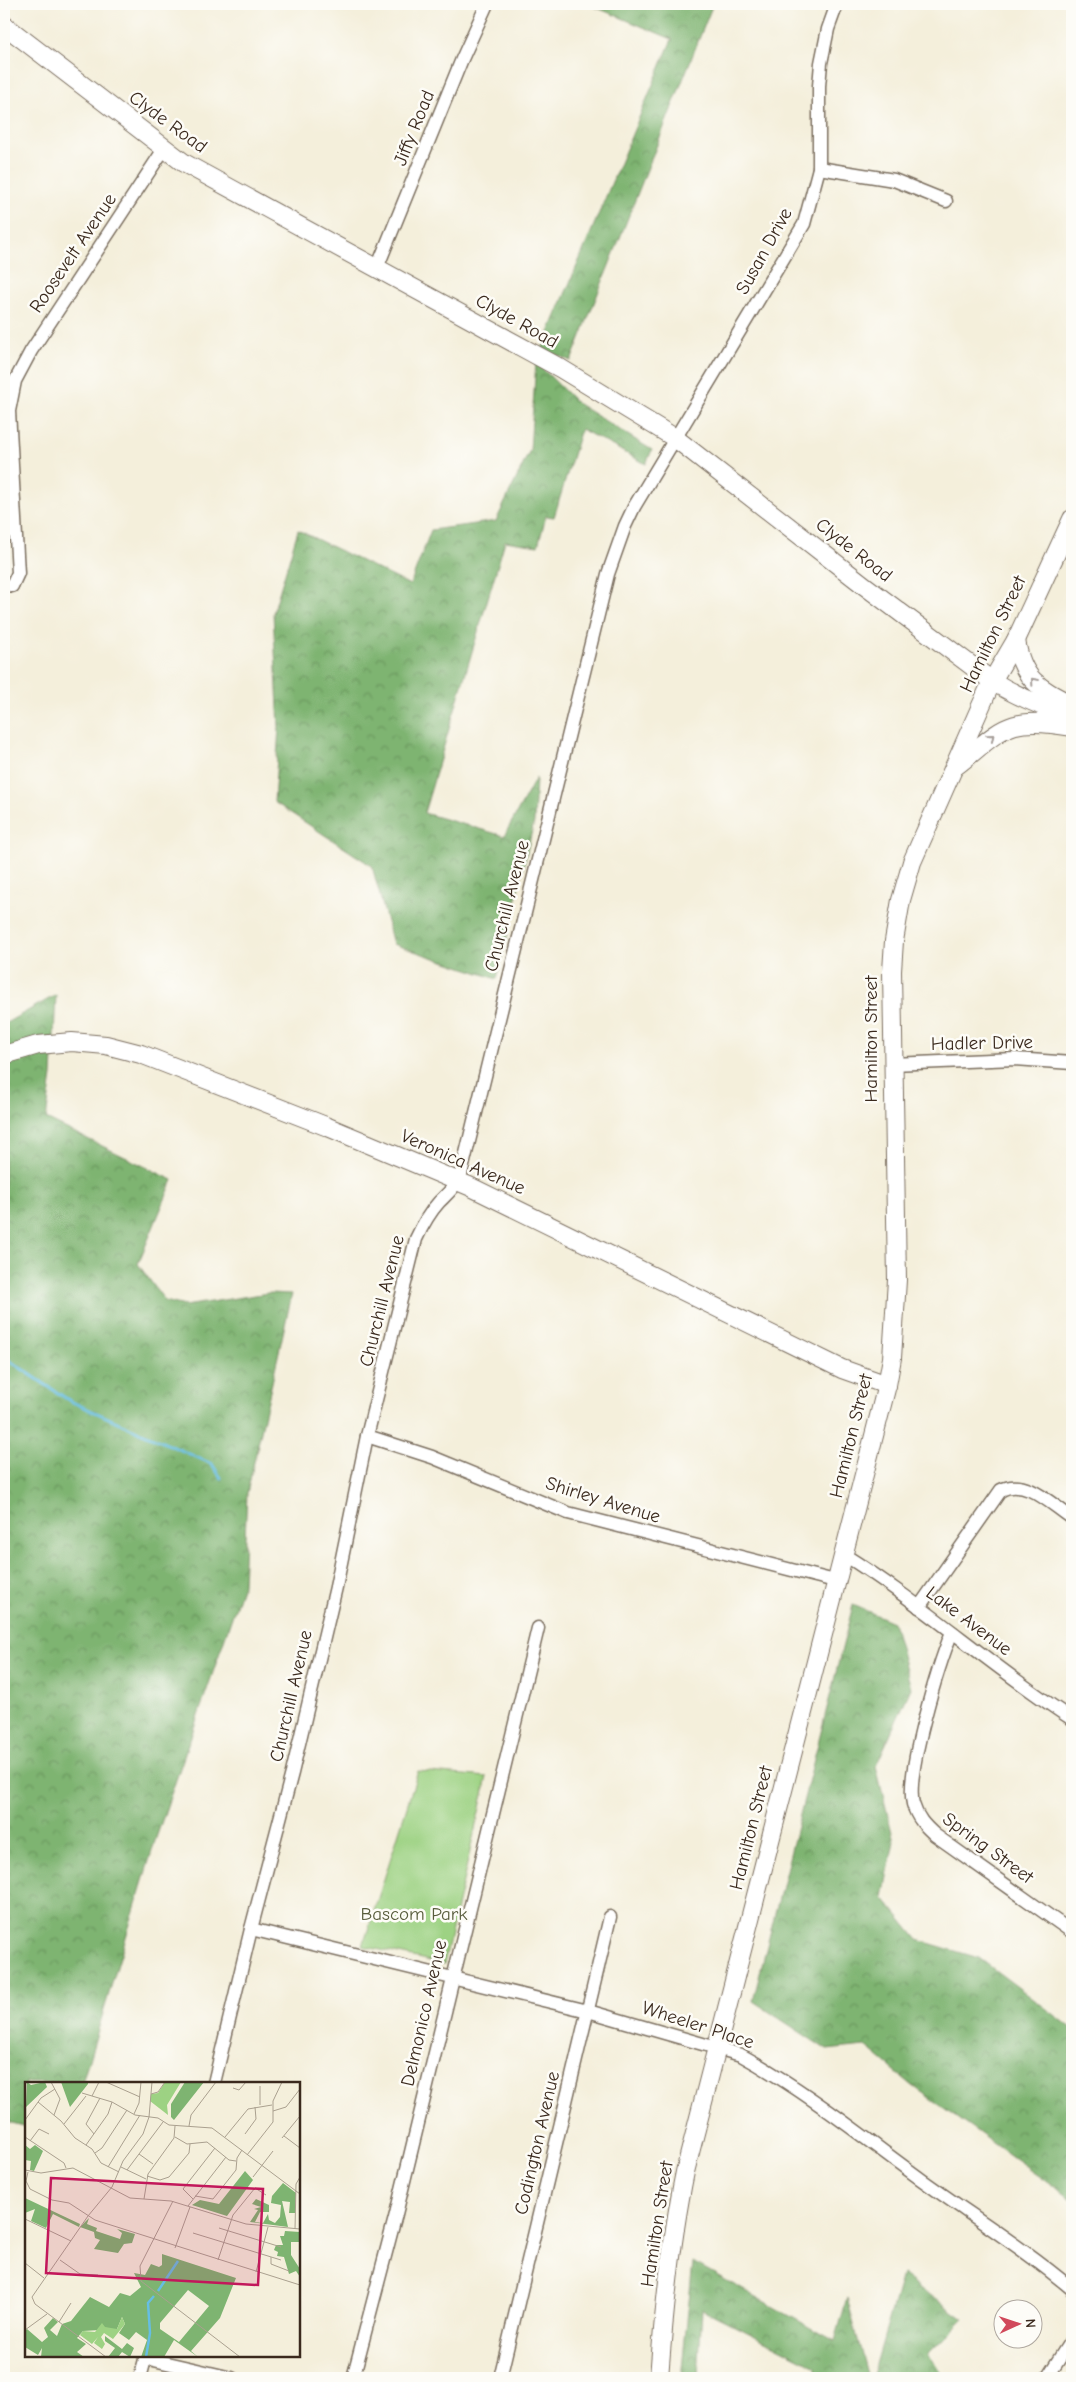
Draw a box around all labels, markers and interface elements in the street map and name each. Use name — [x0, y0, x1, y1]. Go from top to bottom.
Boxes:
street label: Clyde Road — [125, 86, 211, 158]
street label: Jiffy Road — [389, 87, 439, 169]
street label: Roosevelt Avenue — [25, 189, 121, 317]
street label: Susan Drive — [731, 204, 797, 298]
street label: Clyde Road — [472, 289, 562, 353]
street label: Clyde Road — [811, 513, 897, 587]
street label: Hamilton Street — [955, 572, 1031, 696]
one-way arrow — [1030, 678, 1039, 687]
one-way arrow — [986, 733, 995, 742]
street label: Churchill Avenue — [480, 838, 534, 974]
street label: Hamilton Street — [860, 975, 882, 1103]
street label: Hadler Drive — [931, 1031, 1033, 1055]
street label: Veronica Avenue — [397, 1125, 529, 1199]
street label: Churchill Avenue — [355, 1233, 409, 1369]
street label: Hamilton Street — [825, 1371, 877, 1500]
street label: Shirley Avenue — [543, 1472, 663, 1528]
street label: Lake Avenue — [922, 1582, 1016, 1660]
street label: Churchill Avenue — [265, 1628, 317, 1764]
street label: Hamilton Street — [725, 1763, 777, 1892]
street label: Spring Street — [938, 1808, 1038, 1889]
park label: Bascom Park — [360, 1903, 468, 1925]
street label: Delmonico Avenue — [396, 1938, 452, 2088]
street label: Wheeler Place — [639, 1997, 757, 2053]
street label: Codington Avenue — [510, 2069, 564, 2217]
inset map — [25, 2082, 300, 2357]
street label: Hamilton Street — [636, 2159, 678, 2288]
north arrow — [994, 2300, 1044, 2350]
text: N — [1022, 2318, 1039, 2328]

